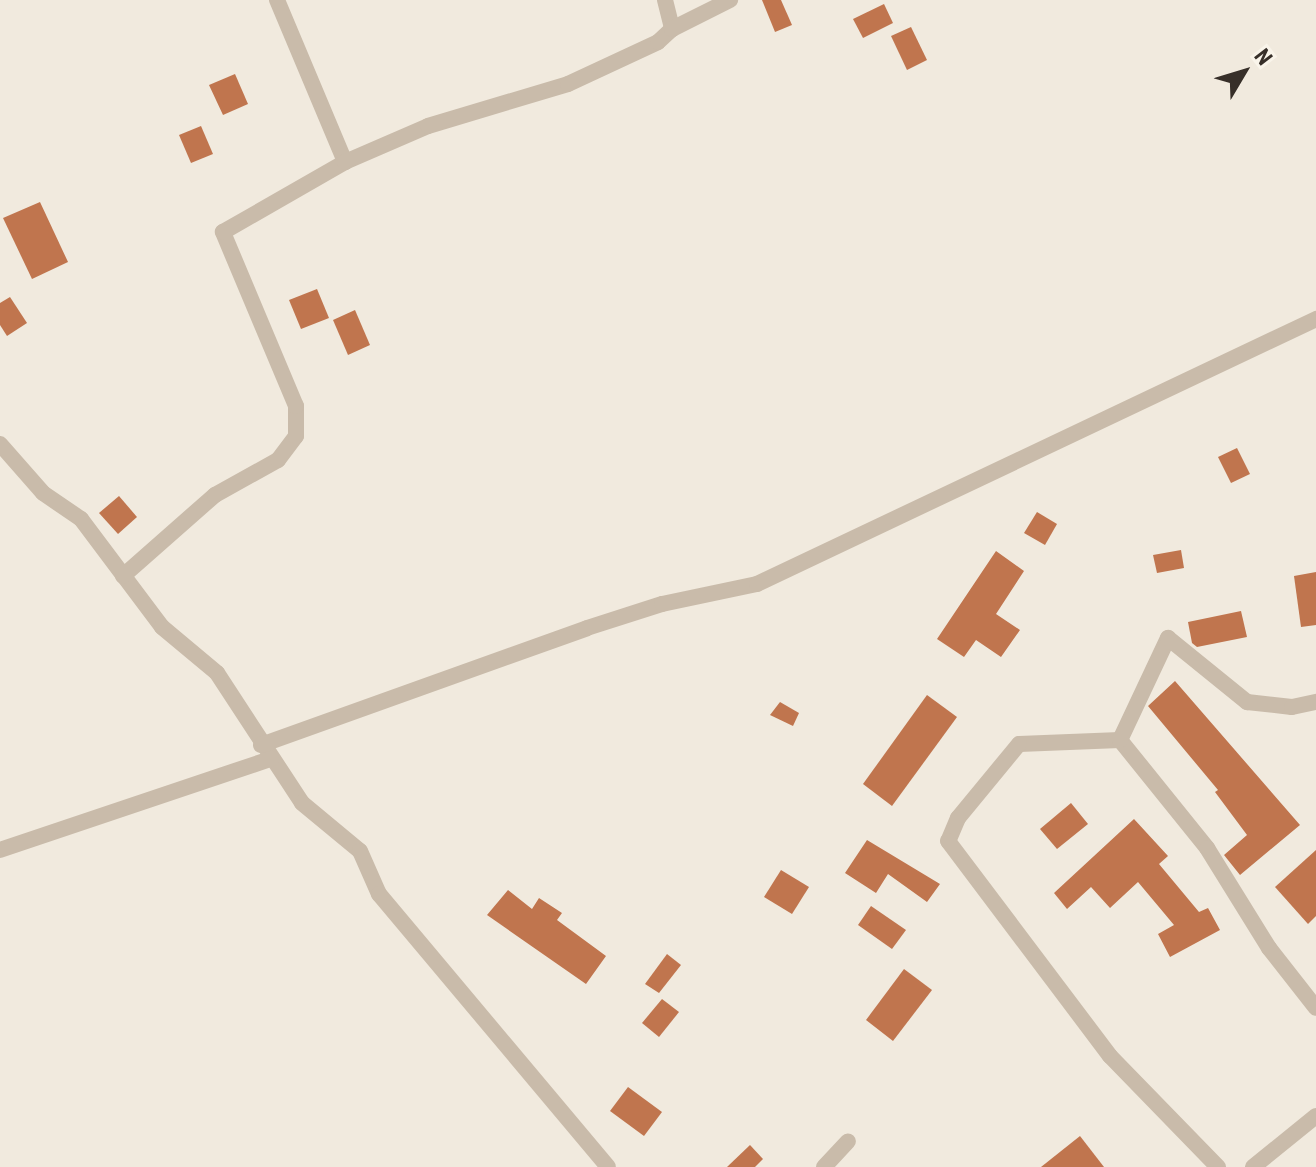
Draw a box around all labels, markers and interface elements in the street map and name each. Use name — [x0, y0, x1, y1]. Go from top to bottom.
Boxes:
north arrow — [1204, 32, 1284, 112]
text: N — [1249, 44, 1277, 70]

